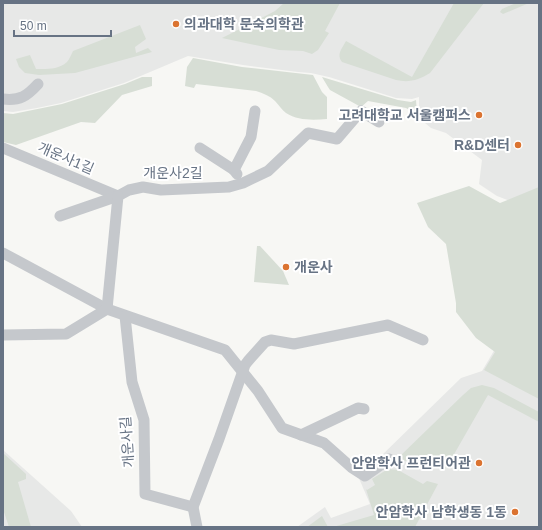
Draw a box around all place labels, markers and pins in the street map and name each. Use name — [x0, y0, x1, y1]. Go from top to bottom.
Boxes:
place label: 의과대학 문숙의학관 — [184, 16, 304, 32]
marker: 의과대학 문숙의학관 — [171, 19, 181, 29]
place label: 고려대학교 서울캠퍼스 — [338, 107, 471, 123]
marker: 고려대학교 서울캠퍼스 — [474, 110, 484, 120]
place label: R&D센터 — [454, 137, 510, 153]
marker: R&D센터 — [513, 140, 523, 150]
place label: 개운사 — [294, 259, 333, 275]
marker: 개운사 — [281, 262, 291, 272]
place label: 안암학사 프런티어관 — [351, 455, 471, 471]
marker: 안암학사 프런티어관 — [474, 458, 484, 468]
place label: 안암학사 남학생동 1동 — [376, 504, 507, 520]
marker: 안암학사 남학생동 1동 — [510, 507, 520, 517]

